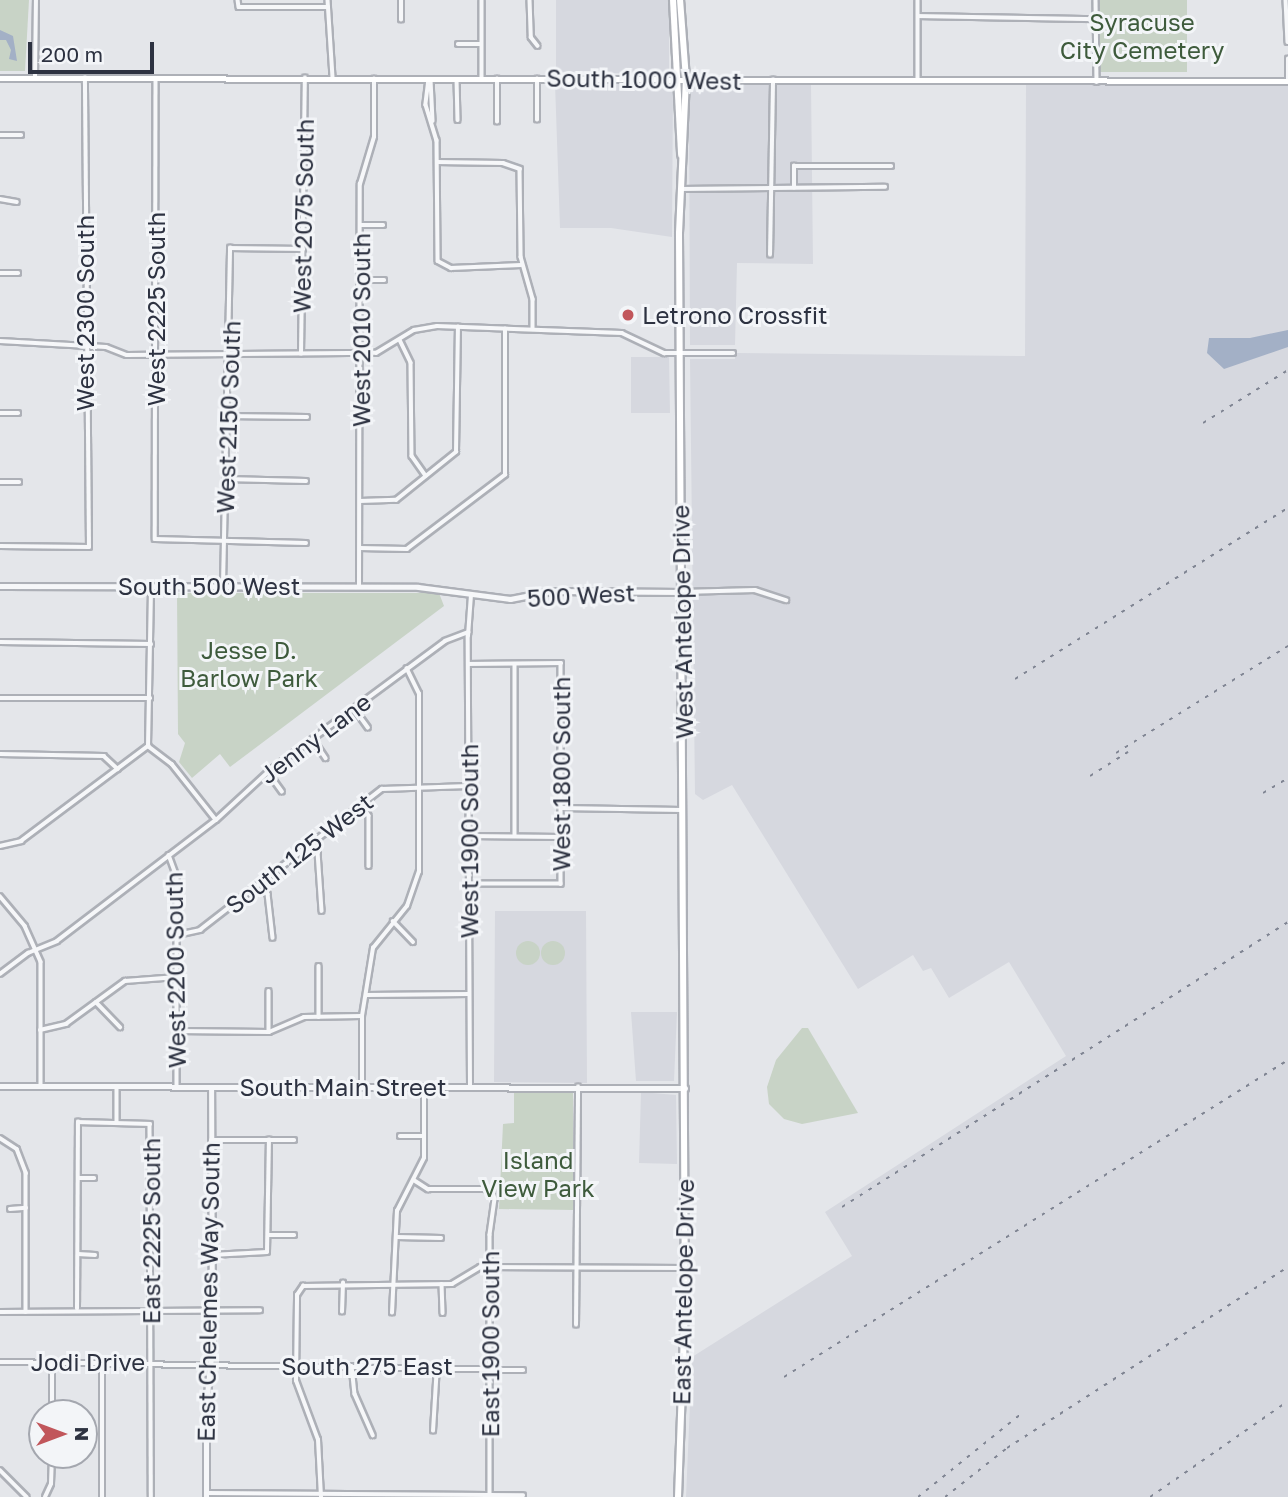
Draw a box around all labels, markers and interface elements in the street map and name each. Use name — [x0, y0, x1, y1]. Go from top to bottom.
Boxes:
park label: Syracuse City Cemetery — [1060, 8, 1224, 64]
scale bar — [32, 28, 158, 72]
text: 200 m — [41, 41, 103, 67]
street label: South 1000 West — [546, 63, 742, 95]
street label: West 2075 South — [287, 119, 319, 313]
street label: West 2225 South — [142, 212, 170, 406]
street label: West 2300 South — [71, 215, 99, 411]
street label: West 2010 South — [347, 233, 375, 427]
place label: Letrono Crossfit — [642, 301, 828, 329]
marker: Letrono Crossfit — [620, 307, 636, 323]
street label: West 2150 South — [210, 320, 246, 514]
street label: West Antelope Drive — [666, 505, 698, 739]
street label: South 500 West — [118, 572, 300, 600]
street label: 500 West — [526, 578, 636, 612]
park label: Jesse D. Barlow Park — [180, 636, 318, 692]
street label: West 1800 South — [547, 677, 575, 871]
street label: Jenny Lane — [254, 687, 376, 789]
street label: West 1900 South — [455, 744, 483, 938]
street label: South 125 West — [220, 787, 378, 919]
street label: West 2200 South — [159, 871, 191, 1069]
street label: South Main Street — [239, 1073, 447, 1101]
street label: East 2225 South — [137, 1138, 165, 1324]
street label: East Chelemes Way South — [191, 1142, 225, 1442]
park label: Island View Park — [481, 1146, 595, 1202]
street label: East Antelope Drive — [667, 1179, 699, 1405]
street label: East 1900 South — [476, 1251, 504, 1437]
street label: Jodi Drive — [31, 1348, 145, 1376]
street label: South 275 East — [281, 1352, 453, 1380]
north arrow — [28, 1399, 98, 1469]
text: N — [71, 1427, 94, 1441]

